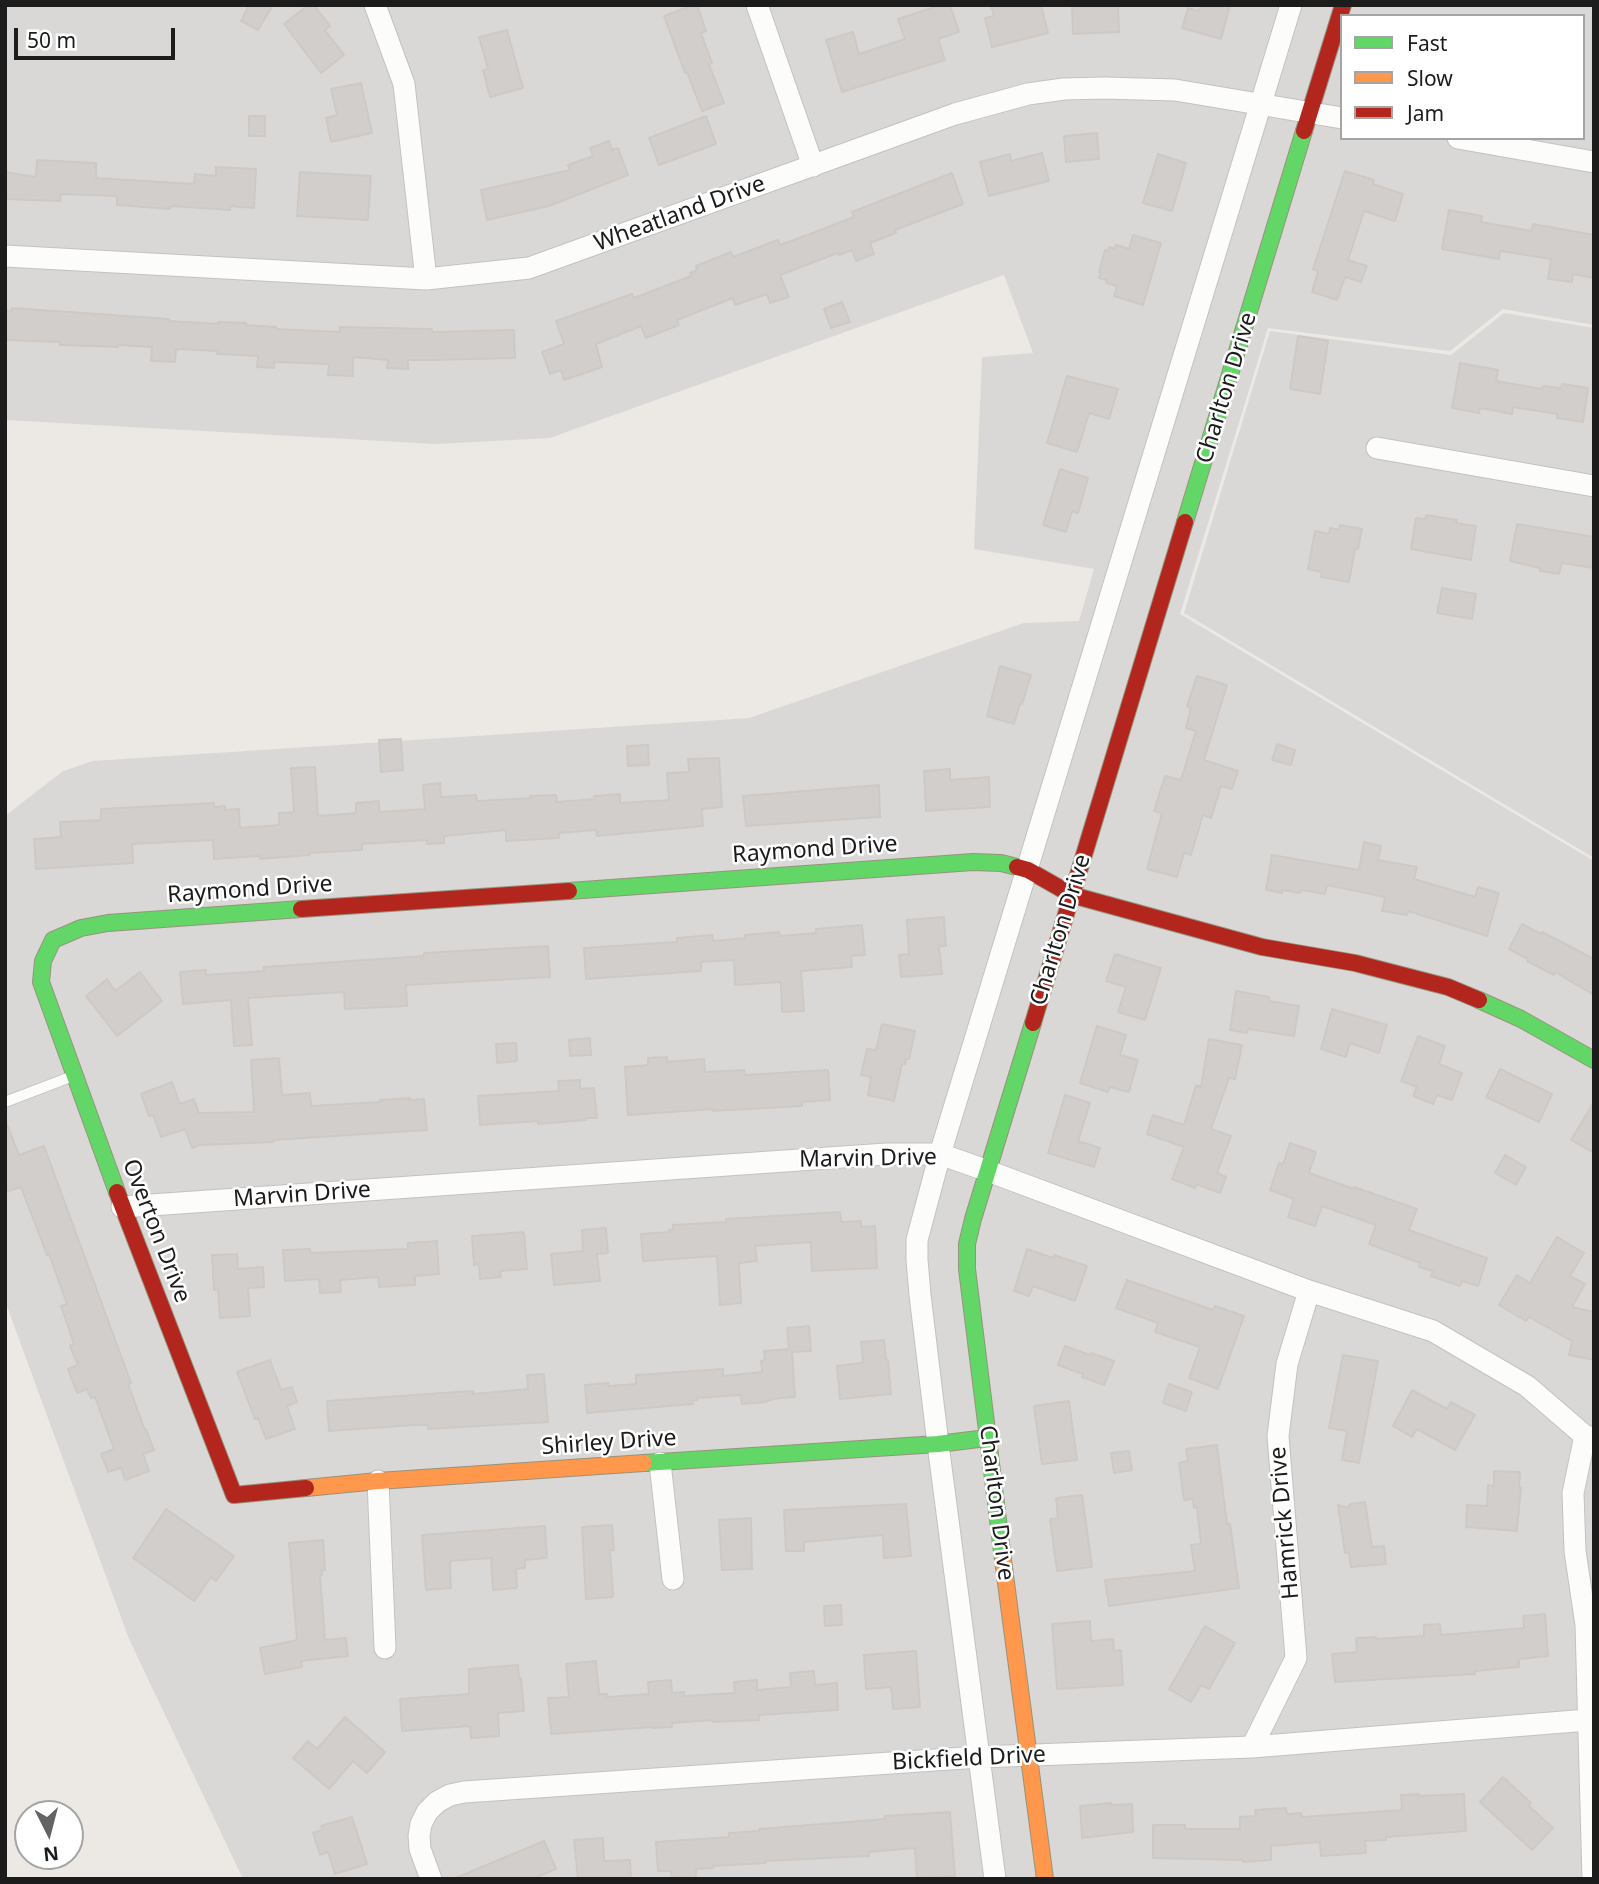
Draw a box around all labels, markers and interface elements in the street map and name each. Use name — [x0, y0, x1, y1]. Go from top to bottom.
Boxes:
scale bar — [18, 14, 178, 58]
legend — [1340, 14, 1585, 140]
text: 50 m — [27, 26, 76, 54]
text: Fast — [1407, 29, 1447, 57]
text: Slow — [1407, 64, 1453, 92]
text: Jam — [1407, 99, 1444, 127]
street label: Wheatland Drive — [591, 170, 769, 258]
street label: Charlton Drive — [1191, 309, 1263, 467]
street label: Raymond Drive — [731, 830, 899, 870]
street label: Charlton Drive — [1025, 851, 1097, 1009]
street label: Raymond Drive — [166, 870, 334, 910]
street label: Marvin Drive — [799, 1144, 937, 1174]
street label: Overton Drive — [116, 1155, 196, 1307]
street label: Marvin Drive — [232, 1176, 372, 1214]
street label: Charlton Drive — [973, 1424, 1019, 1582]
street label: Shirley Drive — [541, 1425, 677, 1461]
street label: Hamrick Drive — [1265, 1446, 1305, 1600]
street label: Bickfield Drive — [891, 1741, 1047, 1777]
north arrow — [14, 1800, 84, 1870]
text: N — [42, 1840, 60, 1868]

